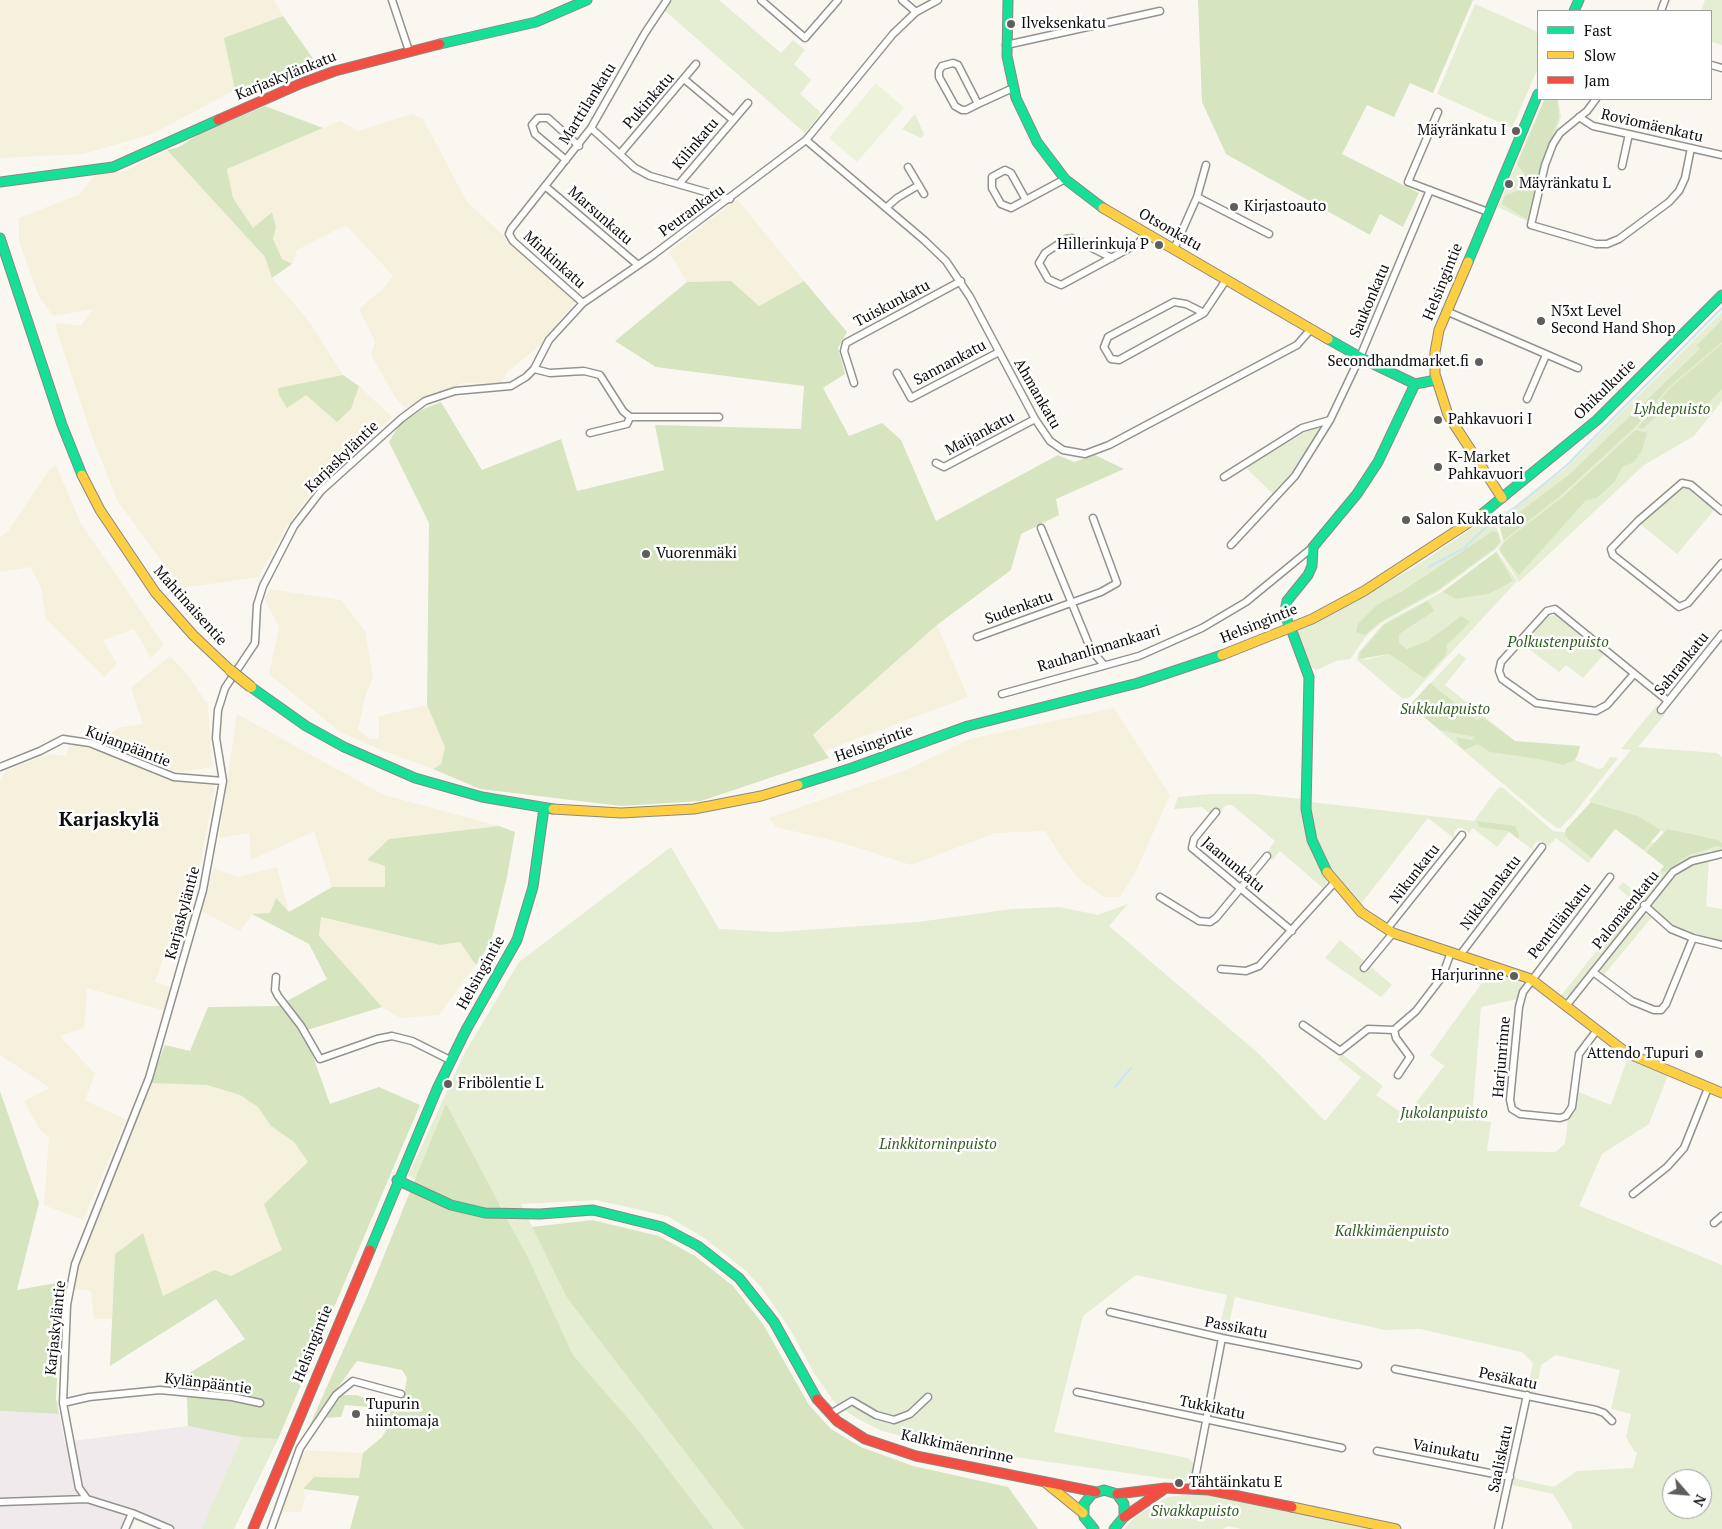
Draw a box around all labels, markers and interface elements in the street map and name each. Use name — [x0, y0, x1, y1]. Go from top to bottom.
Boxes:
legend — [1537, 10, 1712, 100]
place label: Ilveksenkatu — [1021, 15, 1106, 33]
marker: Ilveksenkatu — [1005, 18, 1017, 30]
text: Fast — [1584, 20, 1612, 40]
text: Slow — [1584, 45, 1616, 65]
street label: Karjaskylänkatu — [233, 48, 339, 104]
street label: Marttilankatu — [556, 60, 620, 148]
street label: Pukinkatu — [620, 69, 678, 133]
text: Jam — [1584, 70, 1610, 90]
street label: Roviomäenkatu — [1599, 106, 1705, 146]
street label: Kilinkatu — [669, 115, 723, 173]
place label: Mäyränkatu I — [1417, 122, 1506, 140]
marker: Mäyränkatu I — [1510, 125, 1522, 137]
place label: Mäyränkatu L — [1519, 175, 1611, 193]
marker: Mäyränkatu L — [1503, 178, 1515, 190]
street label: Peurankatu — [656, 181, 728, 241]
street label: Marsunkatu — [564, 183, 636, 249]
place label: Kirjastoauto — [1244, 198, 1326, 216]
marker: Kirjastoauto — [1228, 201, 1240, 213]
street label: Otsonkatu — [1135, 205, 1205, 255]
street label: Minkinkatu — [519, 228, 589, 292]
place label: Hillerinkuja P — [1057, 236, 1149, 254]
marker: Hillerinkuja P — [1153, 239, 1165, 251]
street label: Helsingintie — [1419, 241, 1467, 323]
street label: Saukonkatu — [1346, 261, 1394, 341]
street label: Tuiskunkatu — [851, 277, 933, 331]
place label: N3xt Level Second Hand Shop — [1551, 303, 1675, 338]
marker: N3xt Level Second Hand Shop — [1535, 315, 1547, 327]
street label: Sannankatu — [911, 336, 989, 390]
place label: Secondhandmarket.fi — [1327, 353, 1469, 371]
street label: Ahmankatu — [1010, 356, 1064, 432]
marker: Secondhandmarket.fi — [1473, 356, 1485, 368]
street label: Ohikulkutie — [1570, 356, 1640, 424]
park label: Lyhdepuisto — [1634, 401, 1710, 419]
street label: Maijankatu — [942, 408, 1018, 460]
place label: Pahkavuori I — [1448, 411, 1532, 429]
marker: Pahkavuori I — [1432, 414, 1444, 426]
street label: Karjaskyläntie — [301, 417, 383, 497]
place label: K-Market Pahkavuori — [1448, 449, 1523, 484]
marker: K-Market Pahkavuori — [1432, 461, 1444, 473]
place label: Salon Kukkatalo — [1416, 511, 1524, 529]
marker: Salon Kukkatalo — [1400, 514, 1412, 526]
place label: Vuorenmäki — [656, 545, 737, 563]
marker: Vuorenmäki — [640, 548, 652, 560]
street label: Mahtinaisentie — [150, 562, 230, 650]
street label: Sudenkatu — [983, 587, 1055, 629]
street label: Helsingintie — [1218, 600, 1300, 648]
street label: Rauhanlinnankaari — [1035, 622, 1163, 676]
street label: Sahrankatu — [1651, 629, 1713, 699]
park label: Polkustenpuisto — [1507, 634, 1609, 652]
park label: Sukkulapuisto — [1400, 701, 1490, 719]
street label: Helsingintie — [832, 722, 916, 766]
street label: Kujanpääntie — [83, 723, 173, 771]
district label: Karjaskylä — [59, 808, 159, 832]
street label: Jaanunkatu — [1198, 834, 1268, 896]
street label: Nikunkatu — [1386, 841, 1444, 907]
street label: Nikkalankatu — [1457, 852, 1525, 934]
street label: Karjaskyläntie — [162, 865, 204, 961]
street label: Palomäenkatu — [1589, 867, 1663, 953]
street label: Penttilänkatu — [1525, 880, 1595, 962]
street label: Helsingintie — [453, 933, 509, 1013]
place label: Harjurinne — [1431, 967, 1504, 985]
marker: Harjurinne — [1508, 970, 1520, 982]
street label: Harjunrinne — [1489, 1016, 1515, 1098]
place label: Attendo Tupuri — [1587, 1045, 1689, 1063]
marker: Attendo Tupuri — [1693, 1048, 1705, 1060]
place label: Fribölentie L — [458, 1075, 543, 1093]
marker: Fribölentie L — [442, 1078, 454, 1090]
park label: Jukolanpuisto — [1400, 1105, 1488, 1123]
park label: Linkkitorninpuisto — [879, 1136, 997, 1154]
park label: Kalkkimäenpuisto — [1335, 1223, 1449, 1241]
street label: Karjaskyläntie — [42, 1280, 70, 1376]
street label: Helsingintie — [289, 1303, 337, 1385]
street label: Passikatu — [1203, 1313, 1269, 1343]
street label: Pesäkatu — [1477, 1364, 1539, 1394]
street label: Kylänpääntie — [163, 1370, 253, 1398]
street label: Tukkikatu — [1177, 1392, 1247, 1424]
place label: Tupurin hiintomaja — [366, 1396, 439, 1431]
marker: Tupurin hiintomaja — [350, 1408, 362, 1420]
street label: Saaliskatu — [1485, 1424, 1517, 1494]
street label: Kalkkimäenrinne — [899, 1426, 1015, 1468]
street label: Vainukatu — [1411, 1436, 1481, 1466]
north arrow — [1662, 1469, 1712, 1519]
place label: Tähtäinkatu E — [1189, 1474, 1283, 1492]
marker: Tähtäinkatu E — [1173, 1477, 1185, 1489]
text: N — [1689, 1492, 1711, 1510]
park label: Sivakkapuisto — [1151, 1503, 1239, 1521]

